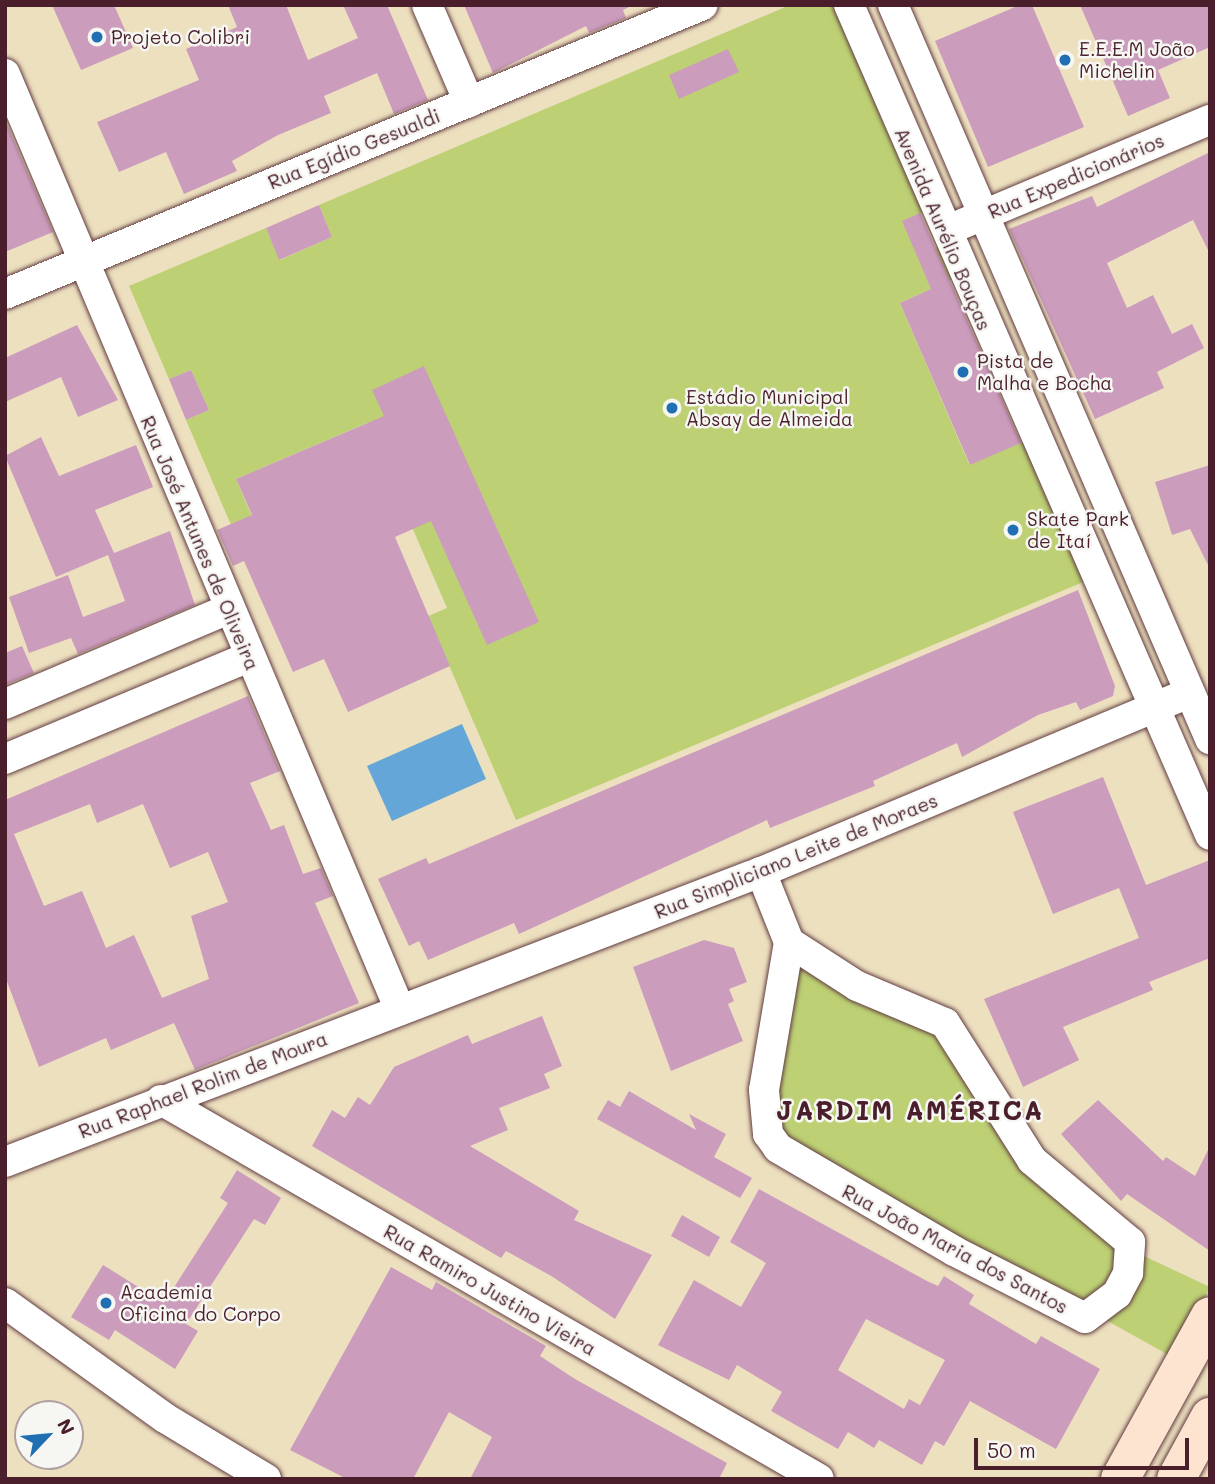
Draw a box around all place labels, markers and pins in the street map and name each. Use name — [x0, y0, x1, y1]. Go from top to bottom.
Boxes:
place label: Projeto Colibri — [111, 26, 250, 48]
marker: Projeto Colibri — [89, 29, 105, 45]
place label: E.E.E.M João Michelin — [1079, 38, 1195, 82]
marker: E.E.E.M João Michelin — [1057, 52, 1073, 68]
place label: Pista de Malha e Bocha — [977, 350, 1112, 394]
marker: Pista de Malha e Bocha — [955, 364, 971, 380]
place label: Estádio Municipal Absay de Almeida — [686, 386, 853, 430]
marker: Estádio Municipal Absay de Almeida — [664, 400, 680, 416]
place label: Skate Park de Itaí — [1027, 508, 1129, 552]
marker: Skate Park de Itaí — [1005, 522, 1021, 538]
place label: Academia Oficina do Corpo — [120, 1281, 280, 1325]
marker: Academia Oficina do Corpo — [98, 1295, 114, 1311]

